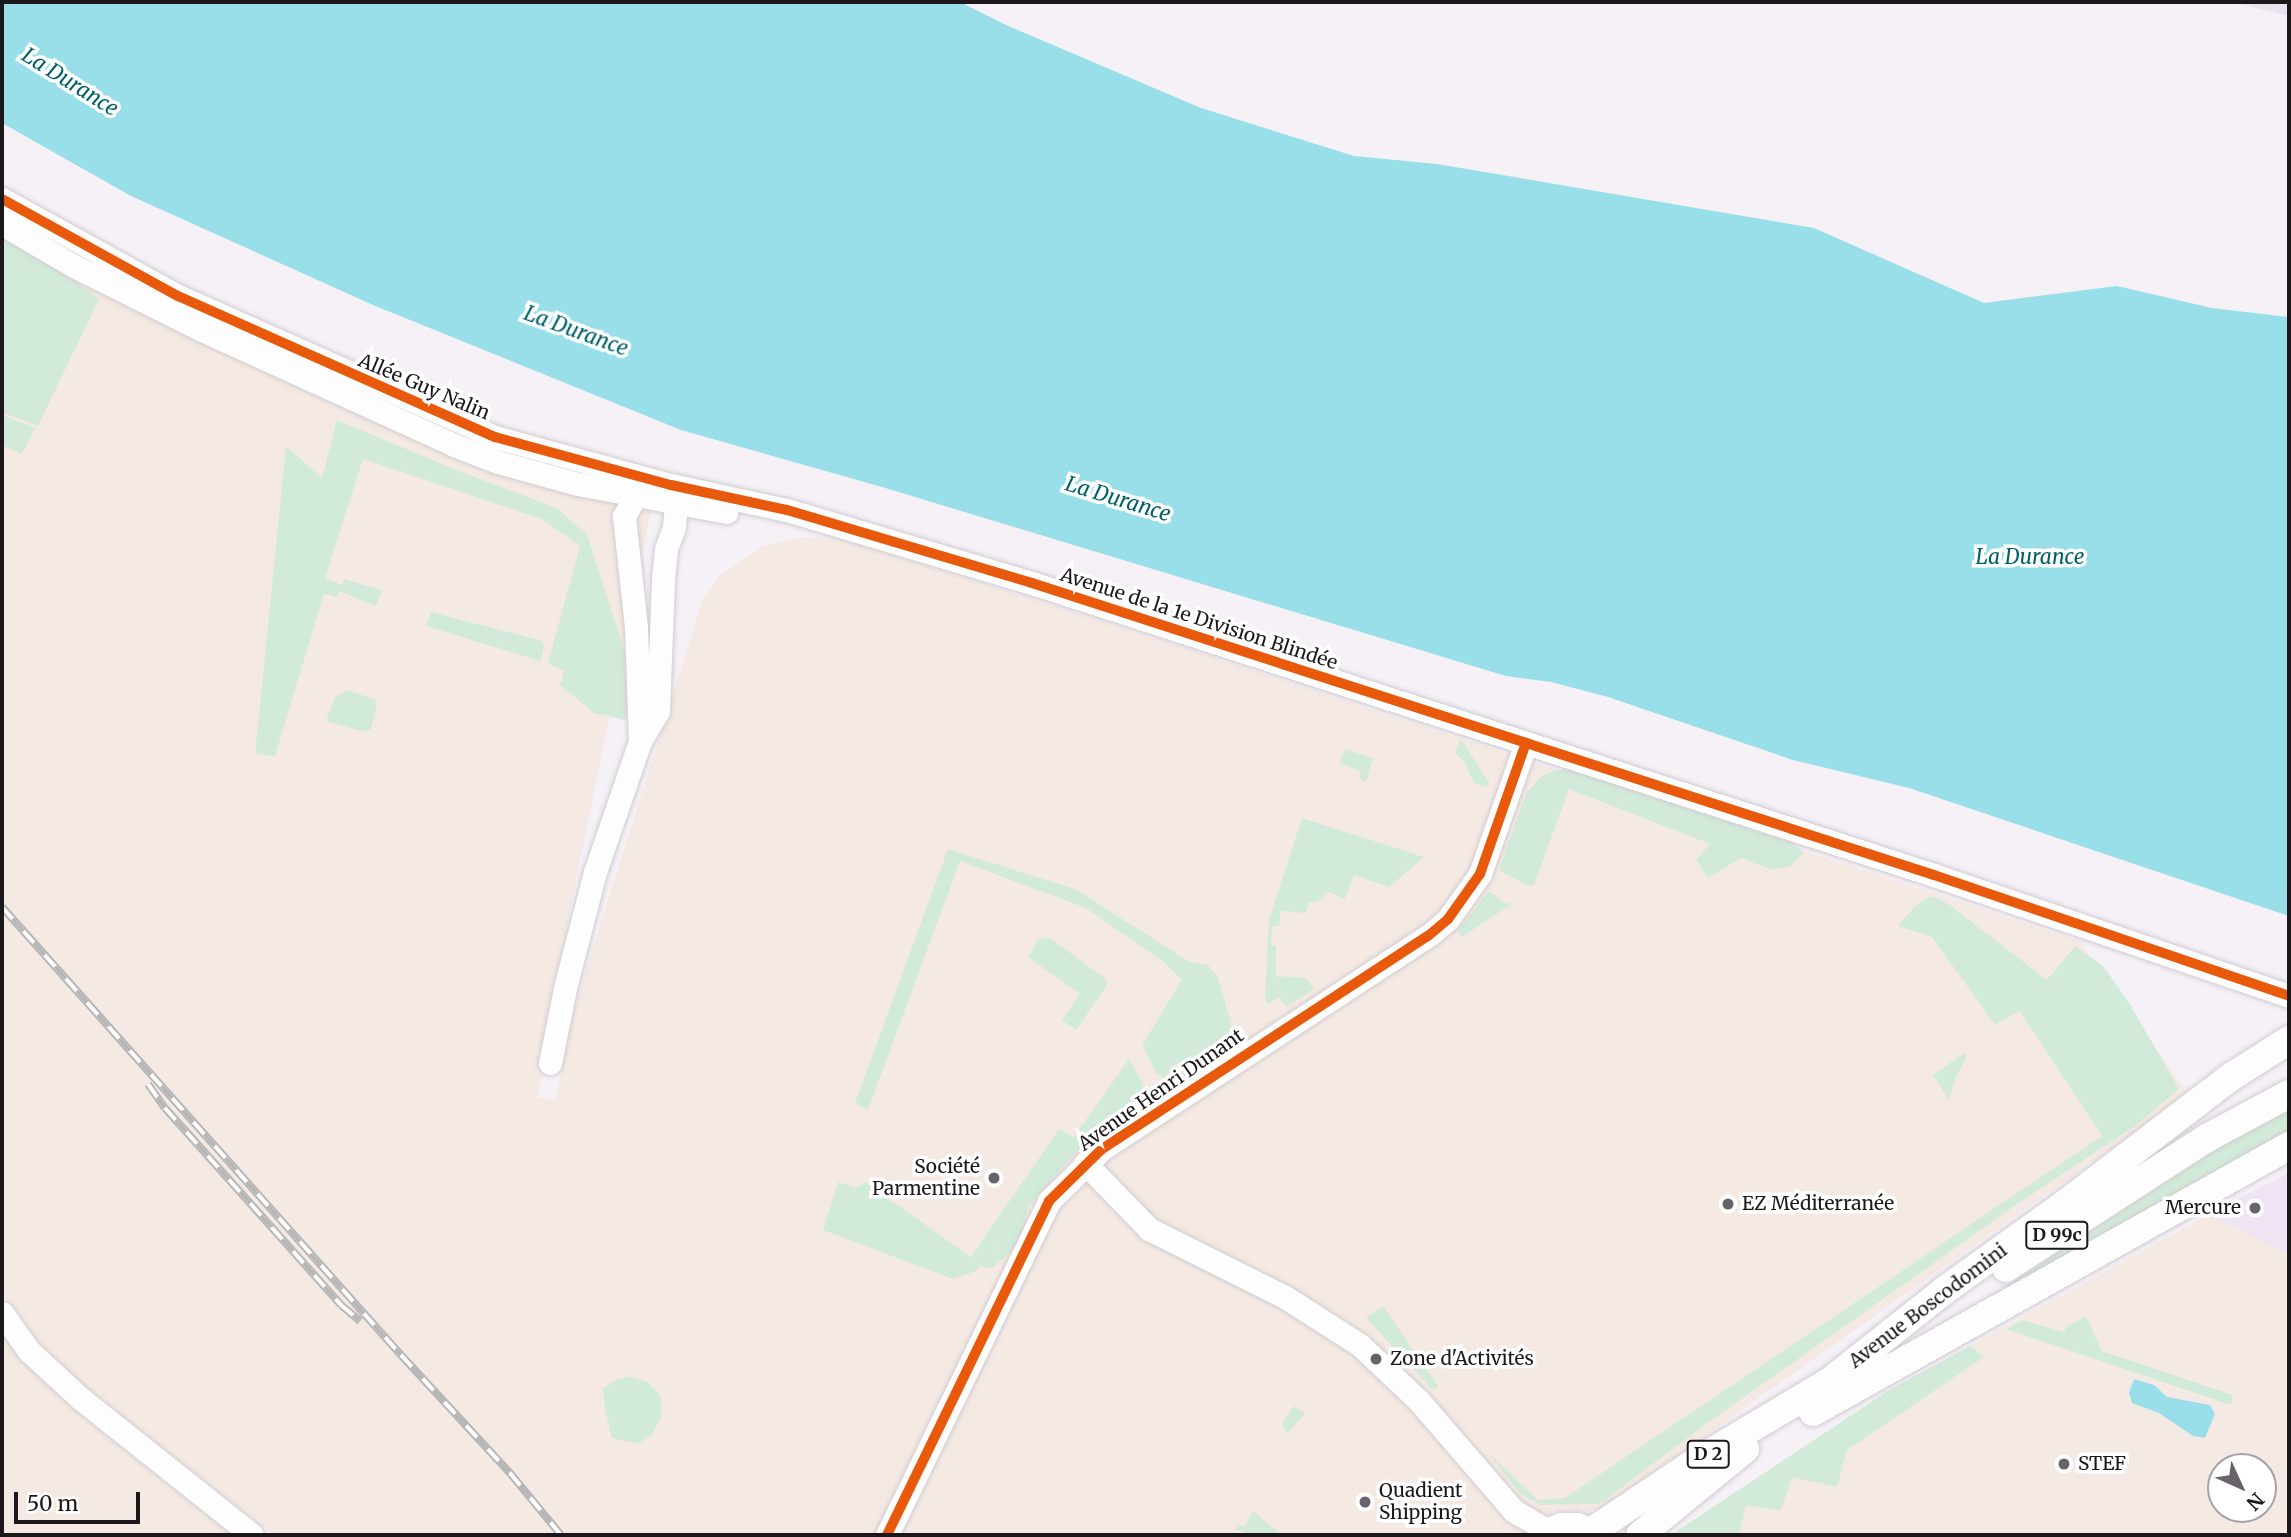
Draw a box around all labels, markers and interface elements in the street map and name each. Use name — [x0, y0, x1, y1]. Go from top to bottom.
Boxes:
water label: La Durance — [17, 42, 123, 122]
water label: La Durance — [521, 301, 631, 361]
street label: Allée Guy Nalin — [355, 349, 493, 425]
water label: La Durance — [1062, 471, 1174, 527]
water label: La Durance — [1976, 544, 2084, 570]
street label: Avenue de la 1e Division Blindée — [1058, 563, 1340, 675]
street label: Avenue Henri Dunant — [1074, 1024, 1248, 1156]
place label: Société Parmentine — [872, 1156, 980, 1200]
marker: Société Parmentine — [986, 1170, 1002, 1186]
place label: EZ Méditerranée — [1742, 1193, 1894, 1215]
marker: EZ Méditerranée — [1720, 1196, 1736, 1212]
place label: Mercure — [2165, 1197, 2241, 1219]
marker: Mercure — [2247, 1200, 2263, 1216]
road number: D 99c — [2024, 1220, 2090, 1250]
street label: Avenue Boscodomini — [1844, 1239, 2012, 1373]
place label: Zone d'Activités — [1390, 1348, 1534, 1370]
marker: Zone d'Activités — [1368, 1351, 1384, 1367]
road number: D 2 — [1685, 1440, 1731, 1469]
place label: STEF — [2078, 1453, 2126, 1475]
north arrow — [2207, 1453, 2277, 1523]
marker: STEF — [2056, 1456, 2072, 1472]
scale bar — [18, 1478, 144, 1522]
place label: Quadient Shipping — [1379, 1480, 1462, 1524]
text: N — [2242, 1488, 2269, 1515]
text: 50 m — [27, 1490, 78, 1517]
marker: Quadient Shipping — [1357, 1494, 1373, 1510]

